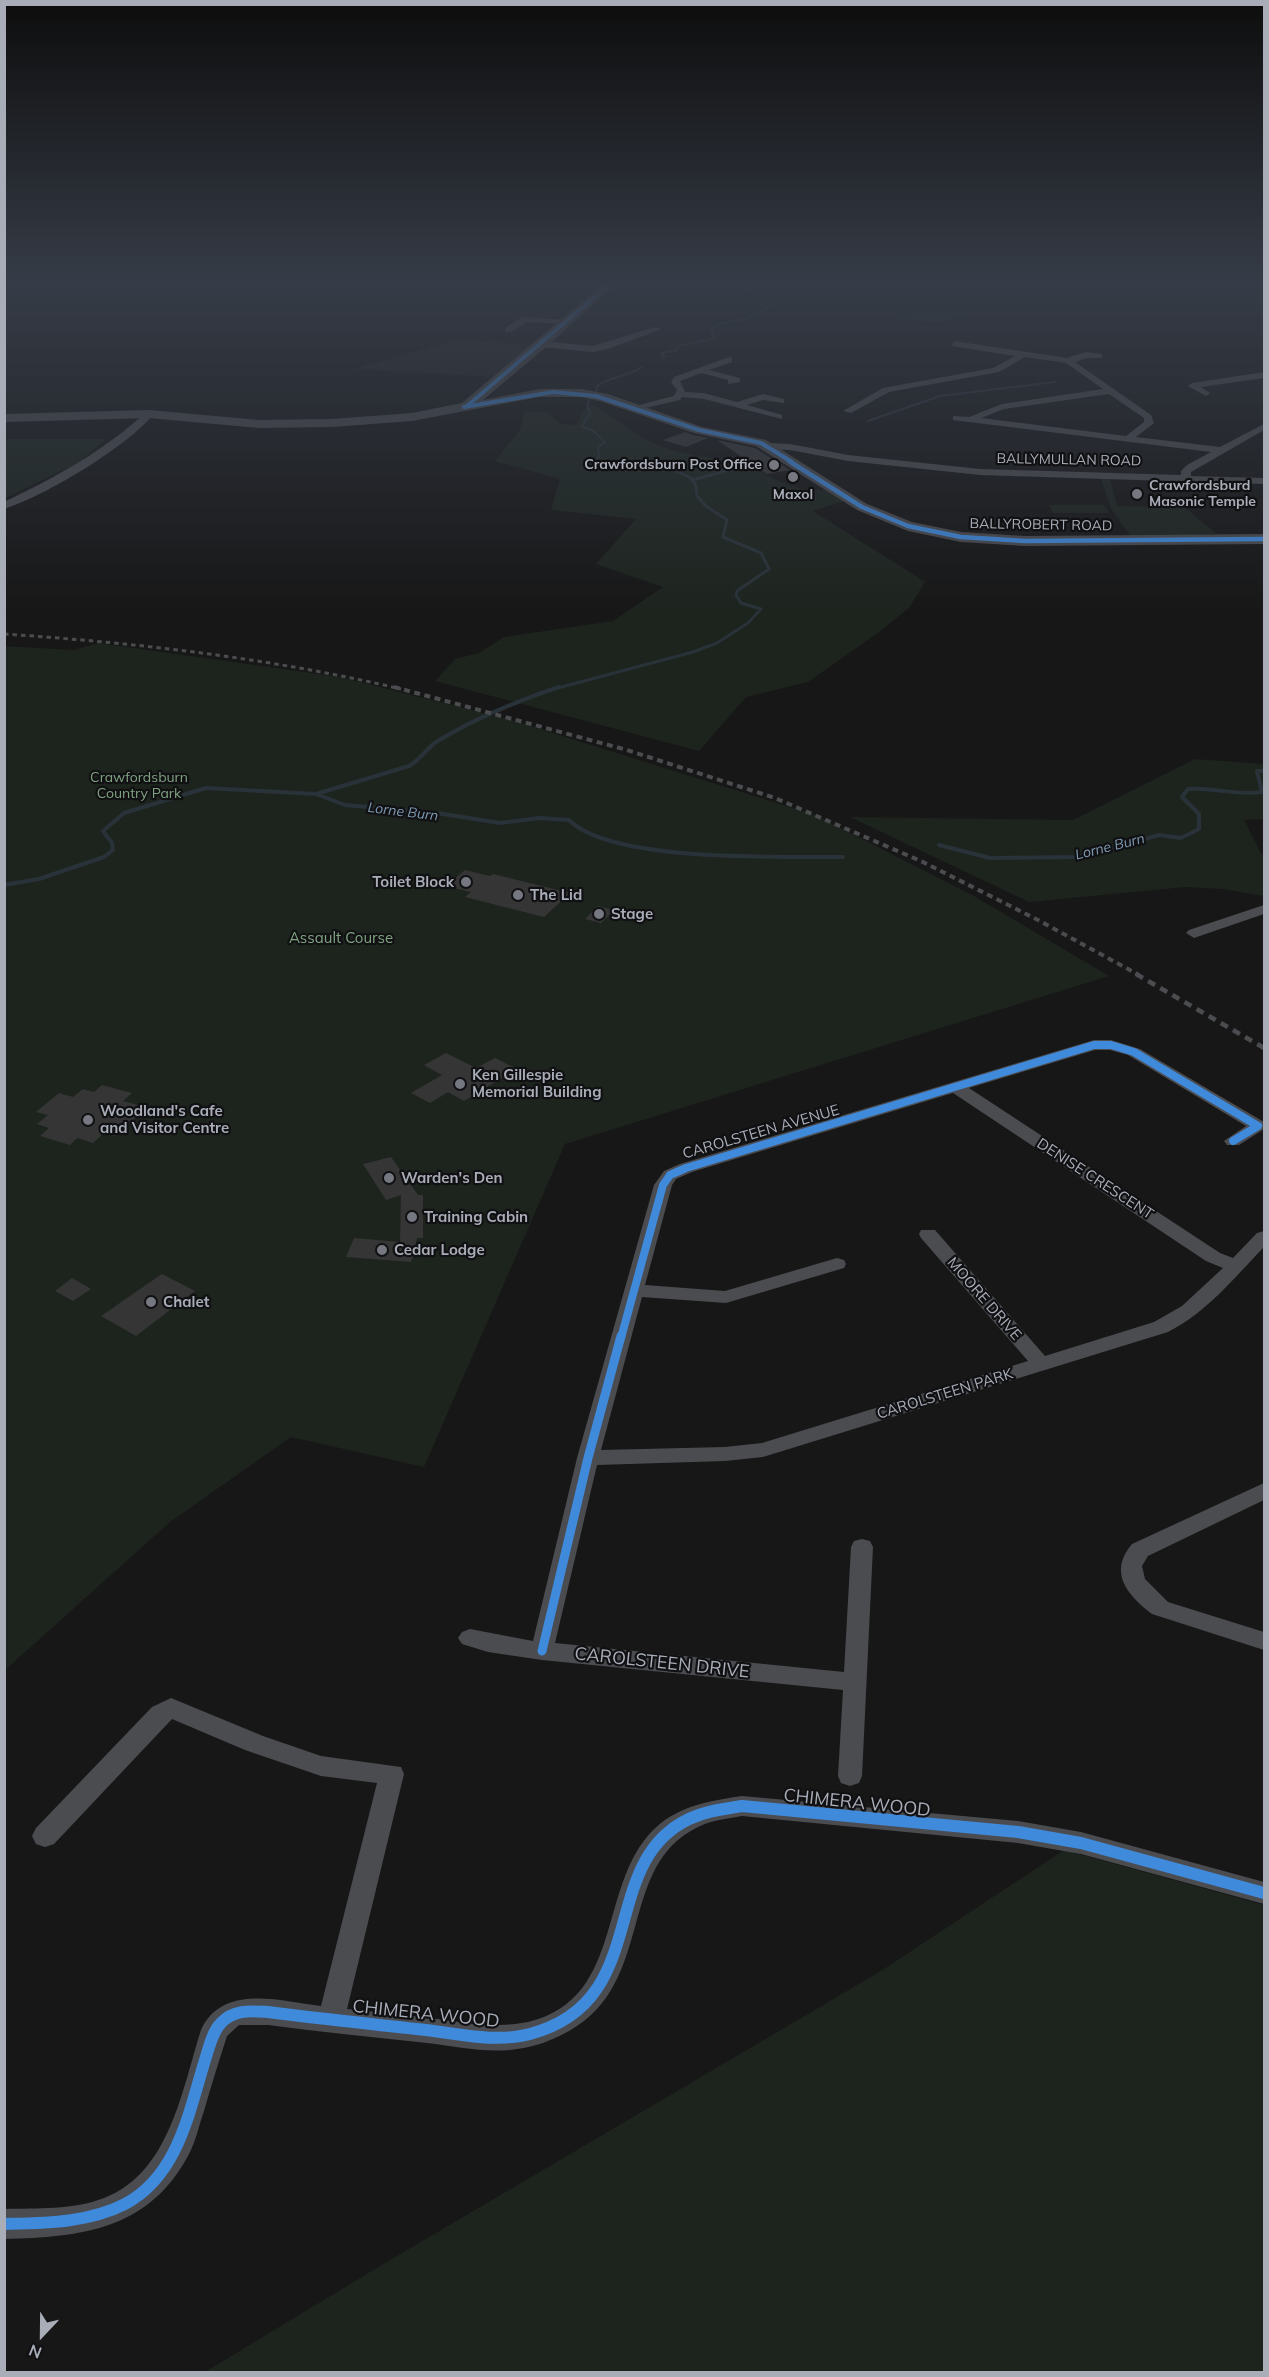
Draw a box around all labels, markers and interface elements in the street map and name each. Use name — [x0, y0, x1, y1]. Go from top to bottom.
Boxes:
street label: BALLYMULLAN ROAD — [997, 450, 1141, 470]
place label: Crawfordsburn Post Office — [584, 457, 762, 473]
marker: Crawfordsburn Post Office — [767, 458, 781, 472]
marker: Maxol — [786, 470, 800, 484]
place label: Crawfordsburd Masonic Temple — [1149, 478, 1256, 510]
place label: Maxol — [773, 487, 813, 503]
marker: Crawfordsburd Masonic Temple — [1130, 487, 1144, 501]
street label: BALLYROBERT ROAD — [970, 515, 1112, 535]
park label: Crawfordsburn Country Park — [90, 770, 188, 802]
water label: Lorne Burn — [367, 799, 439, 825]
water label: Lorne Burn — [1074, 830, 1146, 864]
place label: Toilet Block — [372, 873, 454, 891]
marker: Toilet Block — [459, 875, 473, 889]
place label: The Lid — [530, 886, 582, 904]
marker: The Lid — [511, 888, 525, 902]
place label: Stage — [611, 905, 653, 923]
marker: Stage — [592, 907, 606, 921]
park label: Assault Course — [289, 929, 393, 947]
place label: Ken Gillespie Memorial Building — [472, 1066, 601, 1101]
marker: Ken Gillespie Memorial Building — [453, 1077, 467, 1091]
street label: CAROLSTEEN AVENUE — [681, 1101, 841, 1163]
place label: Woodland's Cafe and Visitor Centre — [100, 1102, 229, 1137]
marker: Woodland's Cafe and Visitor Centre — [81, 1113, 95, 1127]
street label: DENISE CRESCENT — [1033, 1135, 1157, 1223]
place label: Warden's Den — [401, 1169, 503, 1187]
marker: Warden's Den — [382, 1171, 396, 1185]
place label: Training Cabin — [424, 1208, 528, 1226]
marker: Training Cabin — [405, 1210, 419, 1224]
place label: Cedar Lodge — [394, 1241, 485, 1259]
marker: Cedar Lodge — [375, 1243, 389, 1257]
street label: MOORE DRIVE — [943, 1254, 1025, 1344]
place label: Chalet — [163, 1293, 209, 1311]
marker: Chalet — [144, 1295, 158, 1309]
street label: CAROLSTEEN PARK — [875, 1365, 1015, 1423]
street label: CAROLSTEEN DRIVE — [573, 1643, 751, 1683]
street label: CHIMERA WOOD — [782, 1785, 932, 1821]
street label: CHIMERA WOOD — [351, 1996, 501, 2032]
north arrow — [12, 2305, 72, 2365]
text: N — [26, 2340, 45, 2363]

